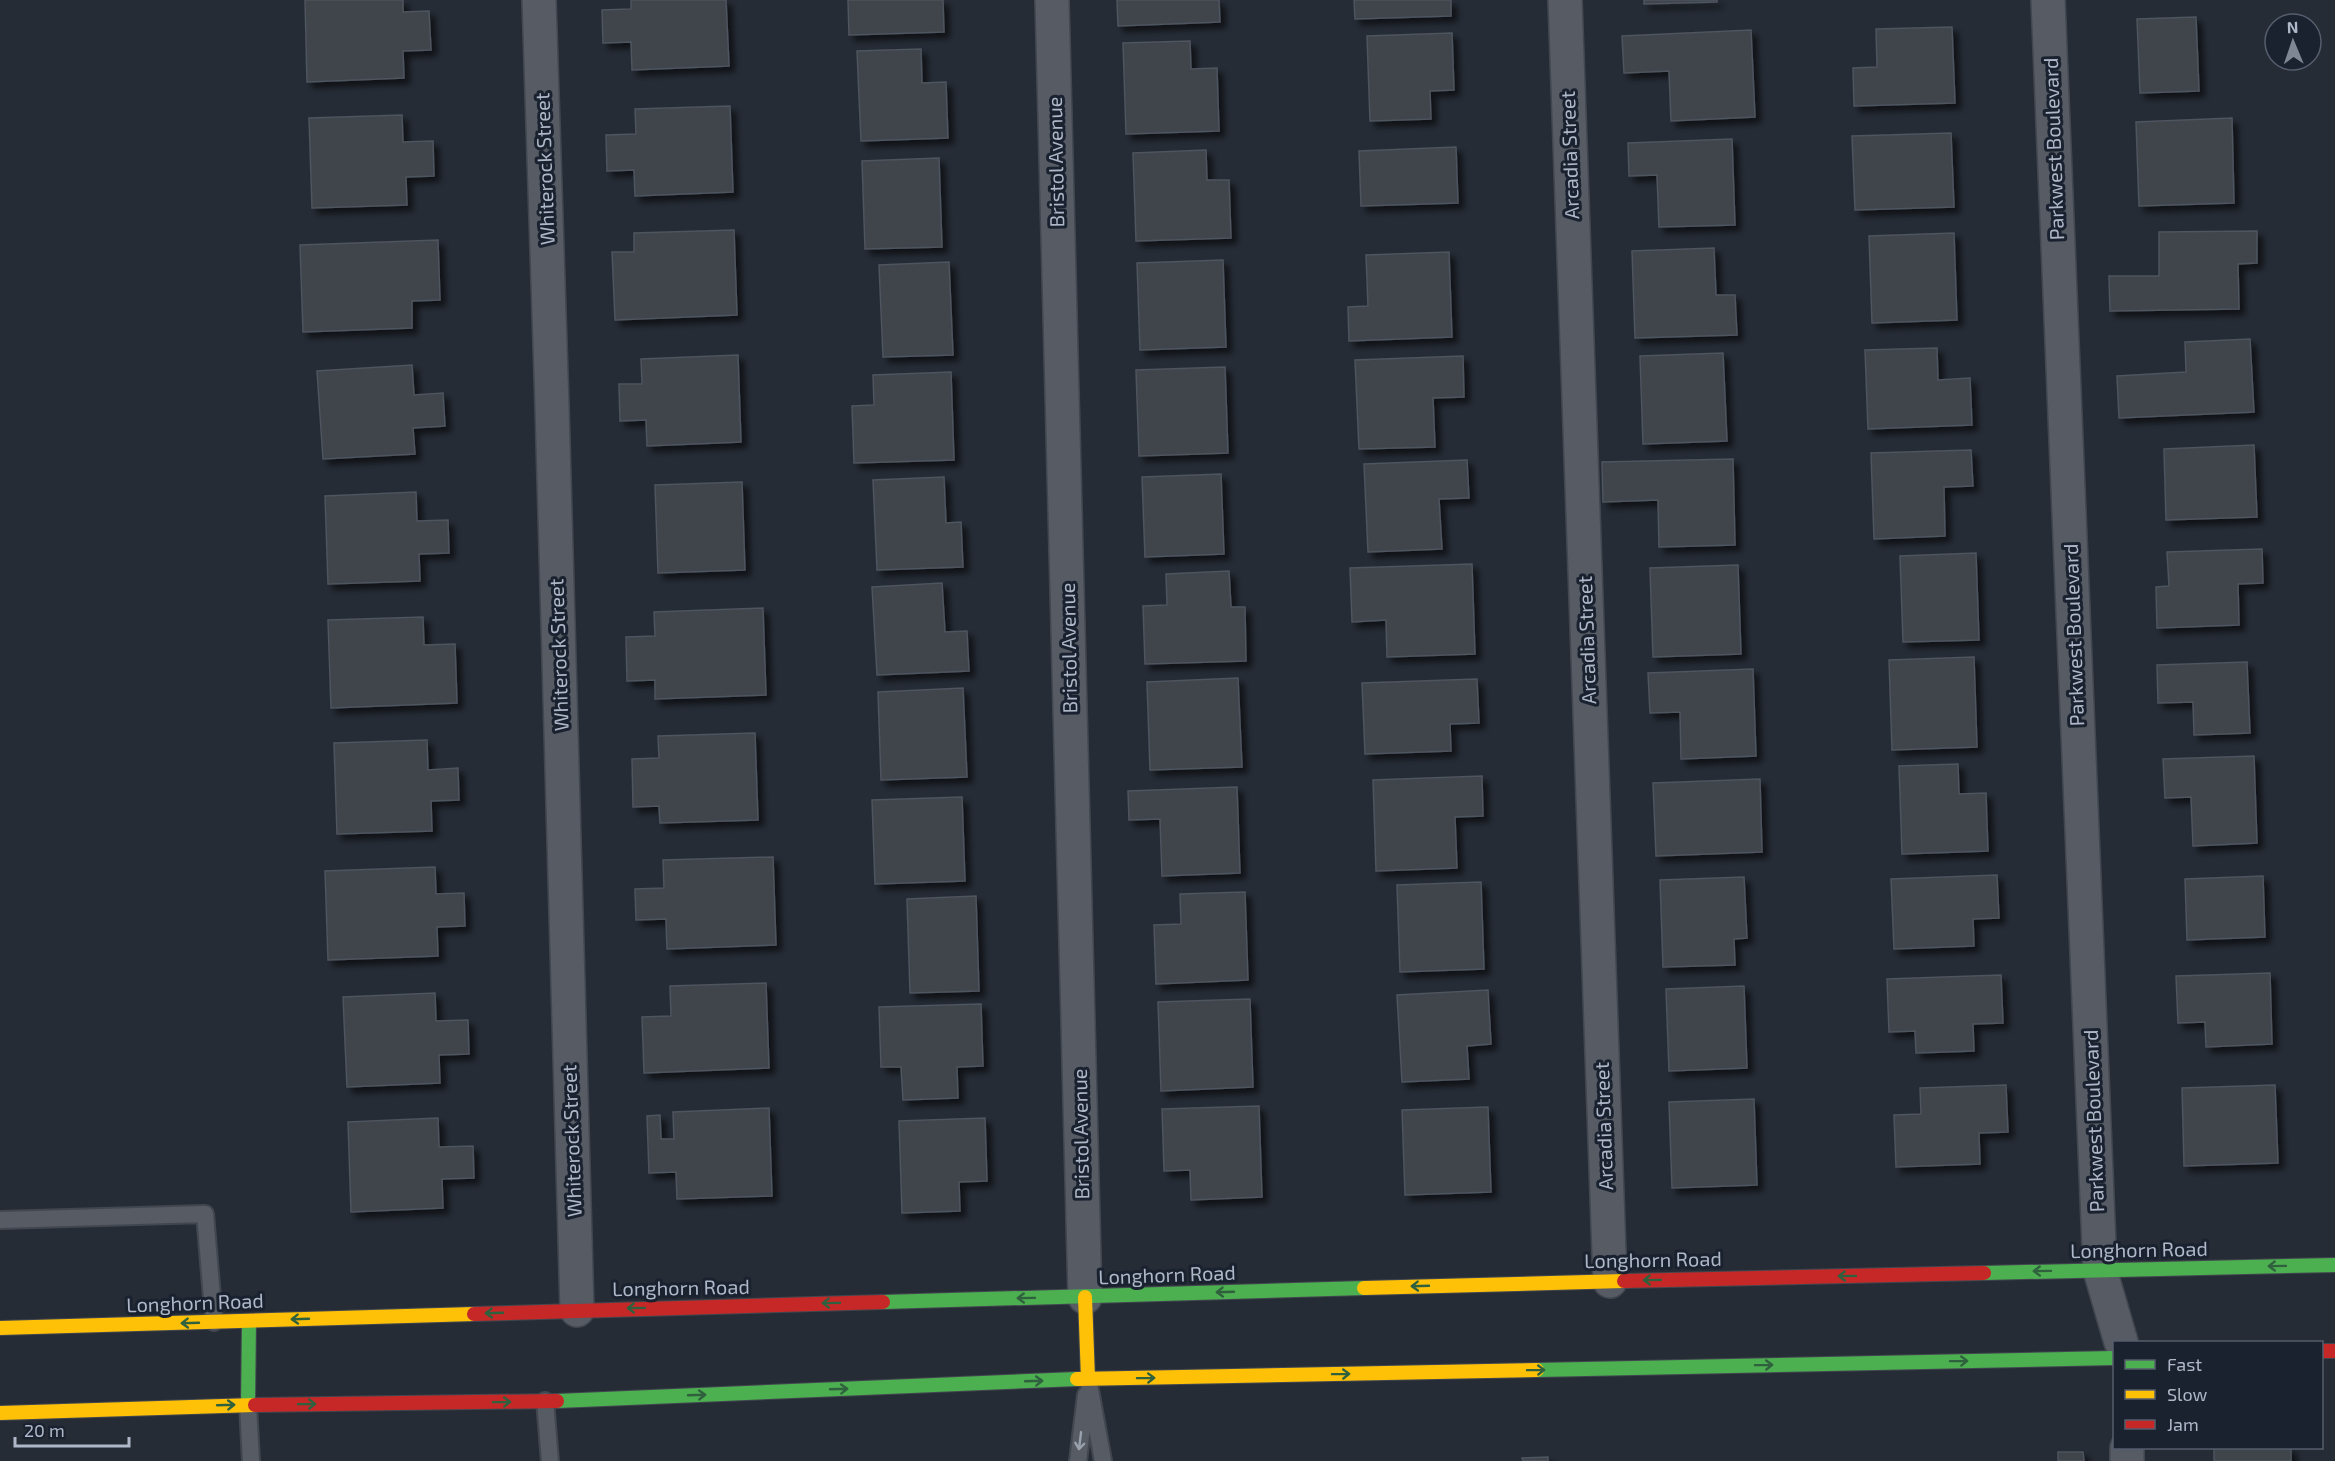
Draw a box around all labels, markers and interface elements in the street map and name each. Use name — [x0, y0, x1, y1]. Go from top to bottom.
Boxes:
north arrow — [2263, 12, 2323, 72]
text: N — [2286, 17, 2299, 36]
street label: Parkwest Boulevard — [2038, 57, 2068, 241]
street label: Arcadia Street — [1555, 90, 1583, 220]
street label: Whiterock Street — [529, 92, 559, 246]
street label: Bristol Avenue — [1042, 96, 1068, 228]
street label: Parkwest Boulevard — [2058, 543, 2088, 727]
street label: Arcadia Street — [1572, 575, 1600, 705]
street label: Whiterock Street — [543, 578, 573, 732]
street label: Bristol Avenue — [1055, 582, 1081, 714]
street label: Parkwest Boulevard — [2078, 1029, 2108, 1213]
street label: Arcadia Street — [1589, 1061, 1617, 1191]
street label: Whiterock Street — [556, 1064, 586, 1218]
street label: Bristol Avenue — [1067, 1068, 1093, 1200]
street label: Longhorn Road — [2070, 1236, 2208, 1262]
street label: Longhorn Road — [1584, 1246, 1722, 1272]
street label: Longhorn Road — [1098, 1260, 1236, 1288]
one-way arrow — [2267, 1260, 2287, 1272]
one-way arrow — [2032, 1266, 2052, 1277]
one-way arrow — [1837, 1270, 1857, 1281]
street label: Longhorn Road — [612, 1274, 750, 1300]
one-way arrow — [1642, 1274, 1662, 1286]
one-way arrow — [1410, 1281, 1430, 1292]
one-way arrow — [1215, 1287, 1235, 1298]
street label: Longhorn Road — [126, 1288, 264, 1316]
one-way arrow — [1017, 1292, 1037, 1304]
one-way arrow — [822, 1297, 842, 1309]
one-way arrow — [627, 1303, 647, 1314]
one-way arrow — [485, 1307, 505, 1318]
one-way arrow — [290, 1313, 310, 1325]
one-way arrow — [181, 1317, 201, 1328]
legend — [2113, 1341, 2323, 1449]
text: Fast — [2167, 1353, 2202, 1375]
one-way arrow — [1948, 1355, 1968, 1367]
one-way arrow — [1753, 1359, 1773, 1371]
one-way arrow — [1526, 1364, 1546, 1376]
one-way arrow — [1331, 1368, 1351, 1380]
one-way arrow — [1136, 1372, 1156, 1384]
one-way arrow — [1023, 1376, 1043, 1387]
text: Slow — [2167, 1383, 2208, 1405]
one-way arrow — [828, 1384, 848, 1395]
one-way arrow — [686, 1389, 706, 1401]
one-way arrow — [491, 1396, 511, 1408]
one-way arrow — [296, 1398, 316, 1410]
one-way arrow — [216, 1400, 236, 1411]
scale bar — [15, 1410, 129, 1448]
text: Jam — [2167, 1413, 2199, 1435]
text: 20 m — [24, 1419, 65, 1441]
one-way arrow — [1074, 1430, 1085, 1450]

